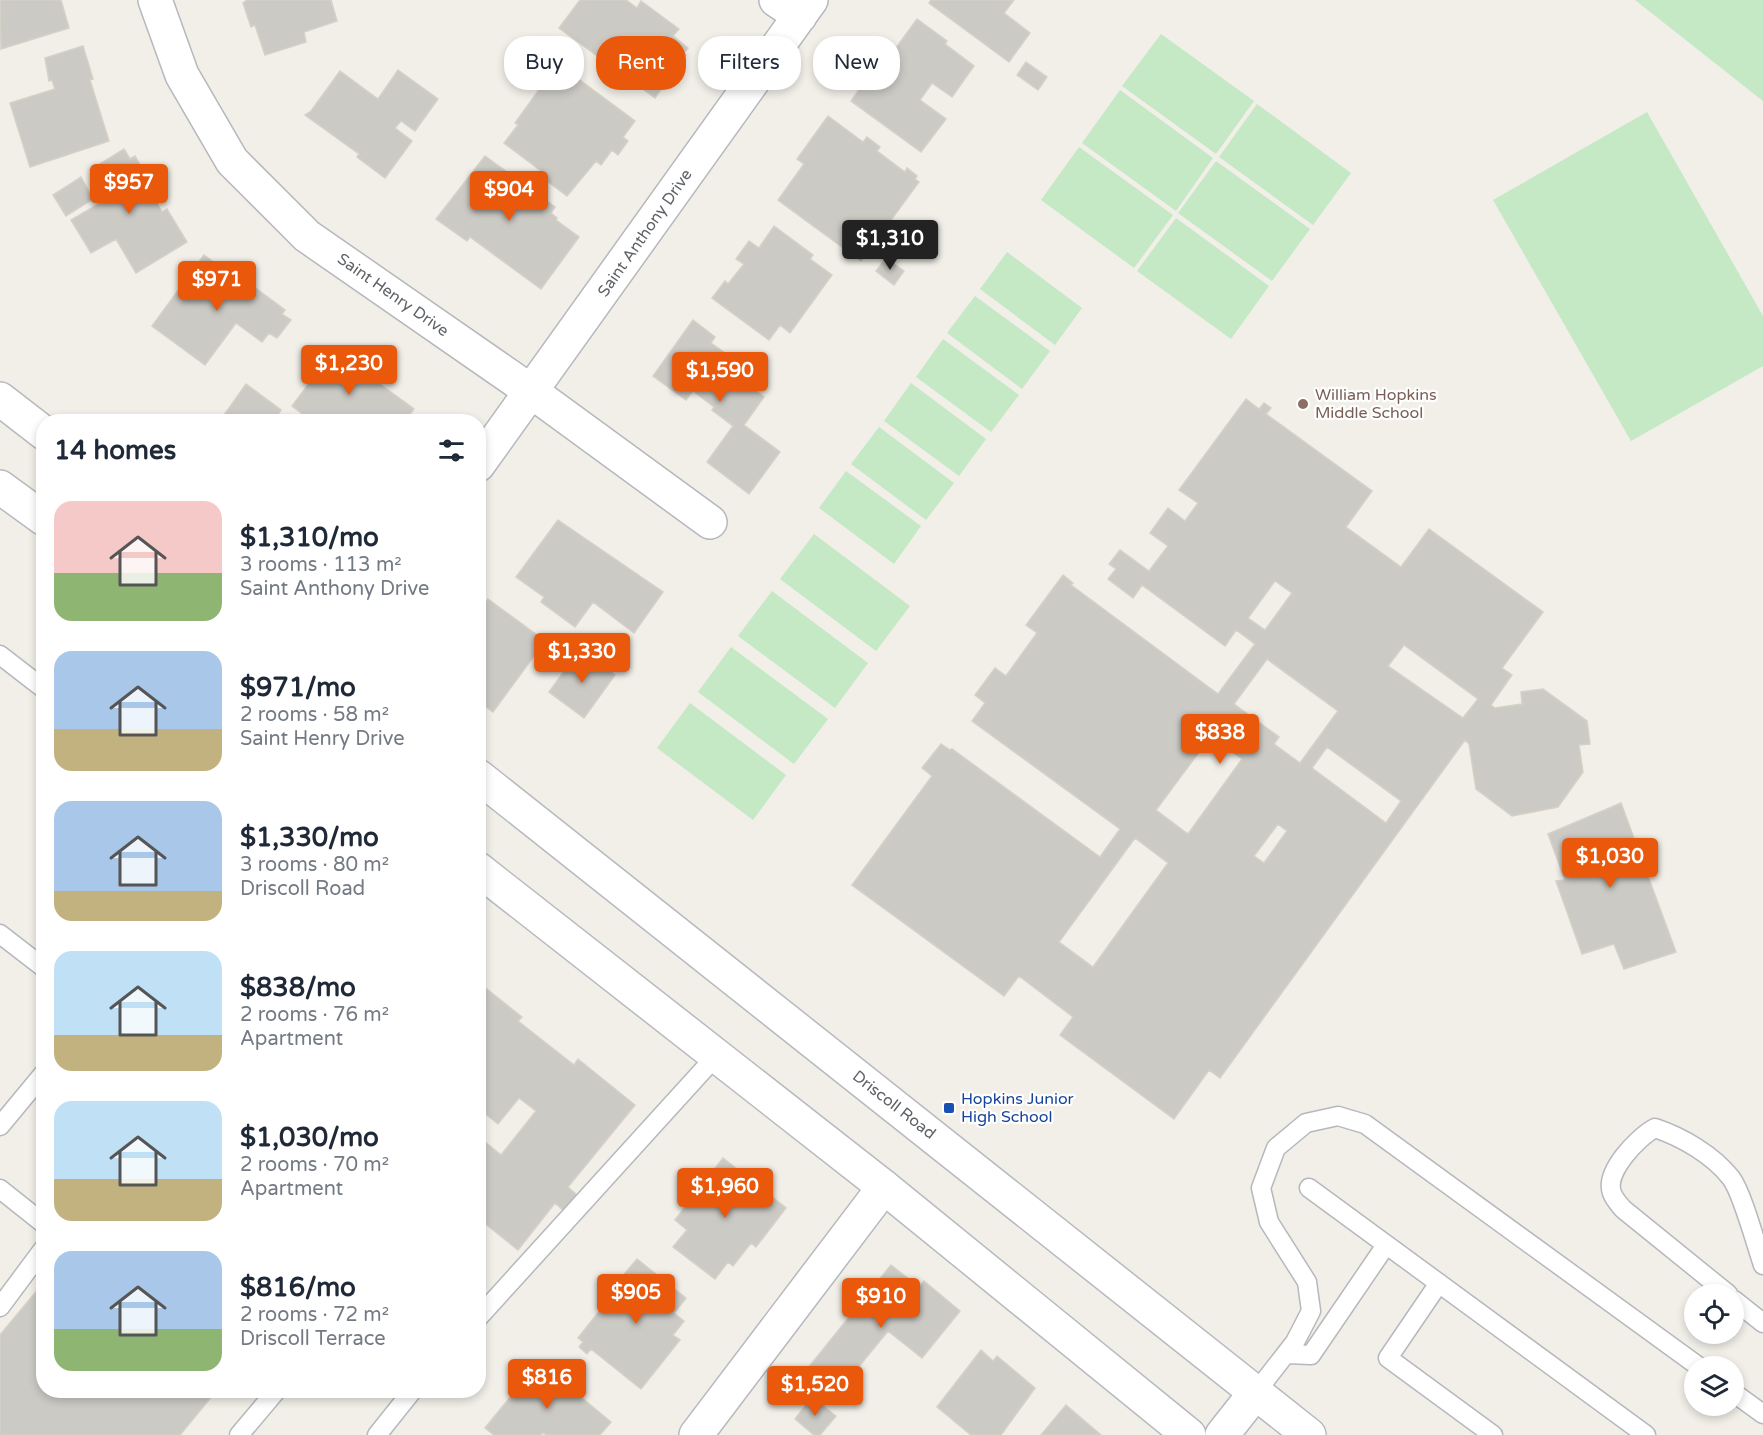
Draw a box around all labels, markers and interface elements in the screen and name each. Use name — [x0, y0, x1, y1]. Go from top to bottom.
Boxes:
chip: Buy — [504, 36, 584, 90]
chip: Rent — [596, 36, 686, 90]
chip: Filters — [698, 36, 801, 90]
chip: New — [813, 36, 900, 90]
pin: $957 — [93, 164, 165, 215]
street label: Saint Anthony Drive — [593, 165, 697, 301]
text: $957 — [104, 171, 154, 195]
pin: $904 — [473, 171, 545, 222]
text: $904 — [484, 178, 534, 202]
pin: $1,310 — [841, 220, 939, 271]
text: $1,310 — [856, 227, 924, 251]
street label: Saint Henry Drive — [333, 249, 453, 341]
pin: $971 — [181, 261, 253, 312]
text: $971 — [192, 268, 242, 292]
pin: $1,230 — [300, 345, 398, 396]
text: $1,230 — [315, 352, 383, 376]
pin: $1,590 — [671, 352, 769, 403]
text: $1,590 — [686, 359, 754, 383]
place label: William Hopkins Middle School — [1315, 385, 1437, 423]
marker: William Hopkins Middle School — [1296, 397, 1310, 411]
icon: filters — [435, 434, 468, 467]
text: 14 homes — [54, 435, 176, 466]
text: $1,310/mo — [240, 522, 379, 553]
icon: home — [102, 525, 174, 597]
text: 3 rooms · 113 m² — [240, 553, 402, 577]
text: Saint Anthony Drive — [240, 577, 429, 601]
pin: $1,330 — [533, 633, 631, 684]
text: $1,330 — [548, 640, 616, 664]
text: $971/mo — [240, 672, 356, 703]
icon: home — [102, 675, 174, 747]
text: 2 rooms · 58 m² — [240, 703, 389, 727]
pin: $838 — [1184, 714, 1256, 765]
text: $838 — [1195, 721, 1245, 745]
text: Saint Henry Drive — [240, 727, 405, 751]
text: $1,330/mo — [240, 822, 379, 853]
icon: home — [102, 825, 174, 897]
pin: $1,030 — [1561, 838, 1659, 889]
text: $1,030 — [1576, 845, 1644, 869]
text: 3 rooms · 80 m² — [240, 853, 389, 877]
text: Driscoll Road — [240, 877, 365, 901]
text: $838/mo — [240, 972, 356, 1003]
icon: home — [102, 975, 174, 1047]
text: 2 rooms · 76 m² — [240, 1003, 389, 1027]
text: Apartment — [240, 1027, 343, 1051]
street label: Driscoll Road — [848, 1066, 940, 1144]
place label: Hopkins Junior High School — [961, 1089, 1075, 1127]
marker: Hopkins Junior High School — [942, 1101, 956, 1115]
text: $1,030/mo — [240, 1122, 379, 1153]
icon: home — [102, 1125, 174, 1197]
text: 2 rooms · 70 m² — [240, 1153, 389, 1177]
pin: $1,960 — [676, 1168, 774, 1219]
text: $1,960 — [691, 1175, 759, 1199]
text: Apartment — [240, 1177, 343, 1201]
text: $816/mo — [240, 1272, 356, 1303]
pin: $905 — [600, 1274, 672, 1325]
icon: home — [102, 1275, 174, 1347]
pin: $910 — [845, 1278, 917, 1329]
text: $905 — [611, 1281, 661, 1305]
map controls — [1684, 1284, 1744, 1416]
button: locate — [1684, 1284, 1744, 1344]
text: $910 — [856, 1285, 906, 1309]
text: 2 rooms · 72 m² — [240, 1303, 389, 1327]
text: Driscoll Terrace — [240, 1327, 386, 1351]
button: layers — [1684, 1356, 1744, 1416]
pin: $816 — [511, 1359, 583, 1410]
text: $816 — [522, 1366, 572, 1390]
pin: $1,520 — [766, 1366, 864, 1417]
text: $1,520 — [781, 1373, 849, 1397]

